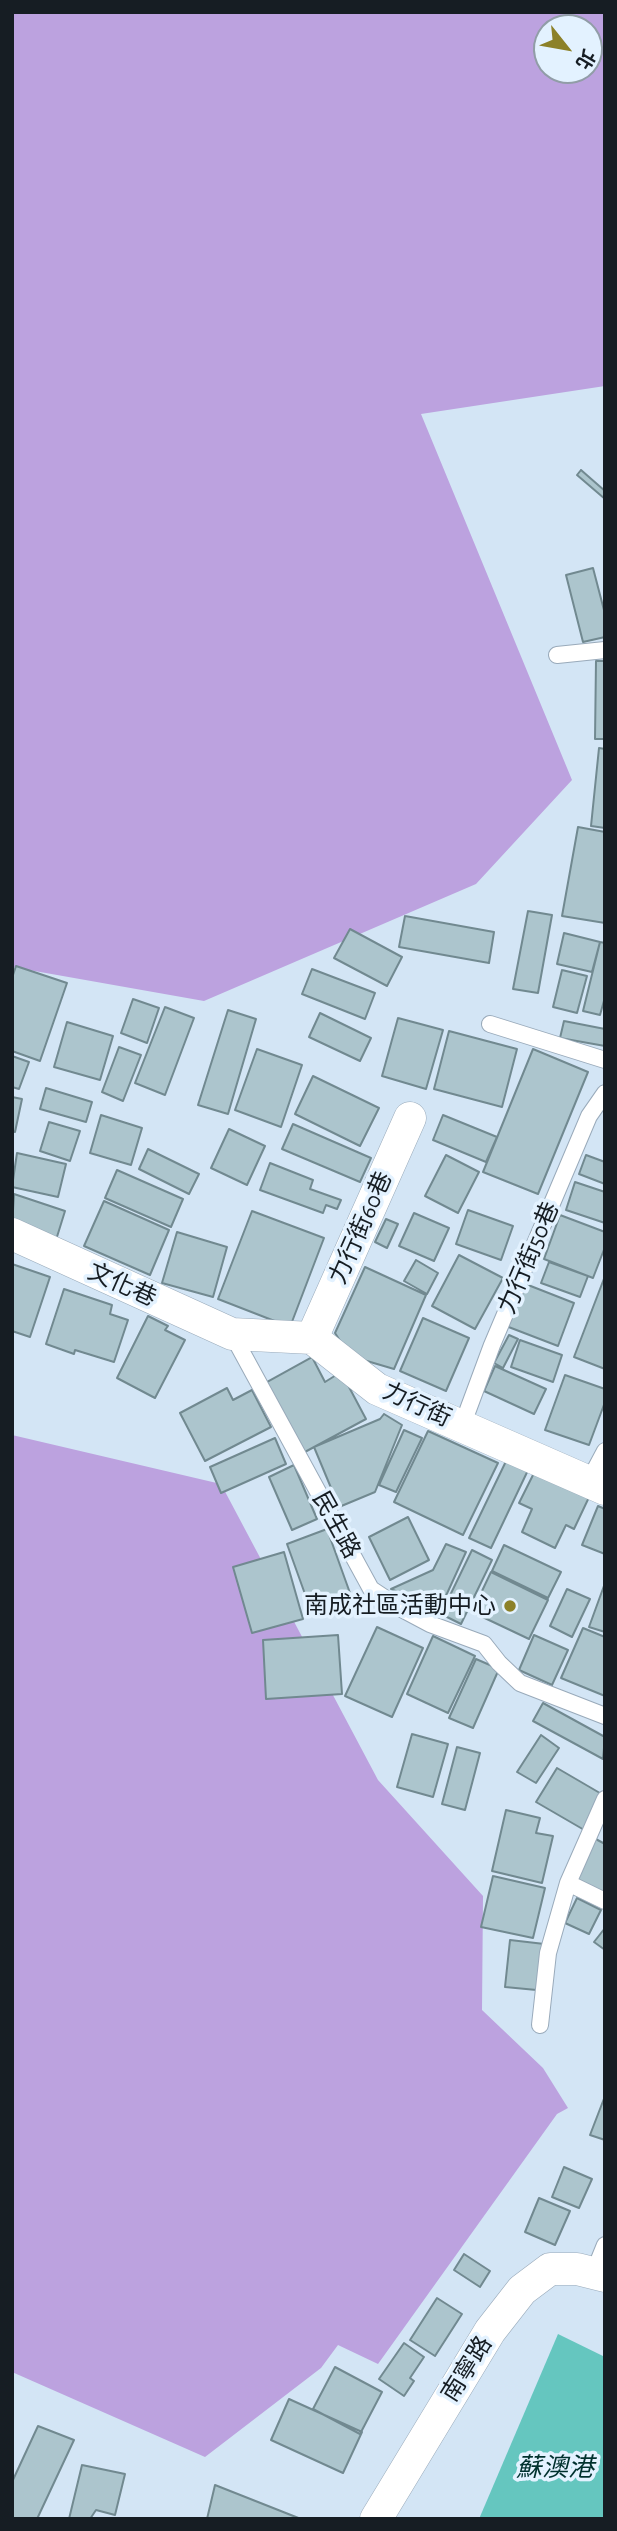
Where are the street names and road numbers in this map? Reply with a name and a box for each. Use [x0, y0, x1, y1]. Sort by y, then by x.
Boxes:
street label: 力行街60巷 [323, 1167, 399, 1289]
street label: 力行街50巷 [493, 1198, 565, 1318]
street label: 文化巷 [83, 1257, 161, 1313]
street label: 力行街 [378, 1377, 456, 1433]
street label: 民生路 [306, 1487, 366, 1563]
street label: 南寧路 [436, 2331, 498, 2407]

